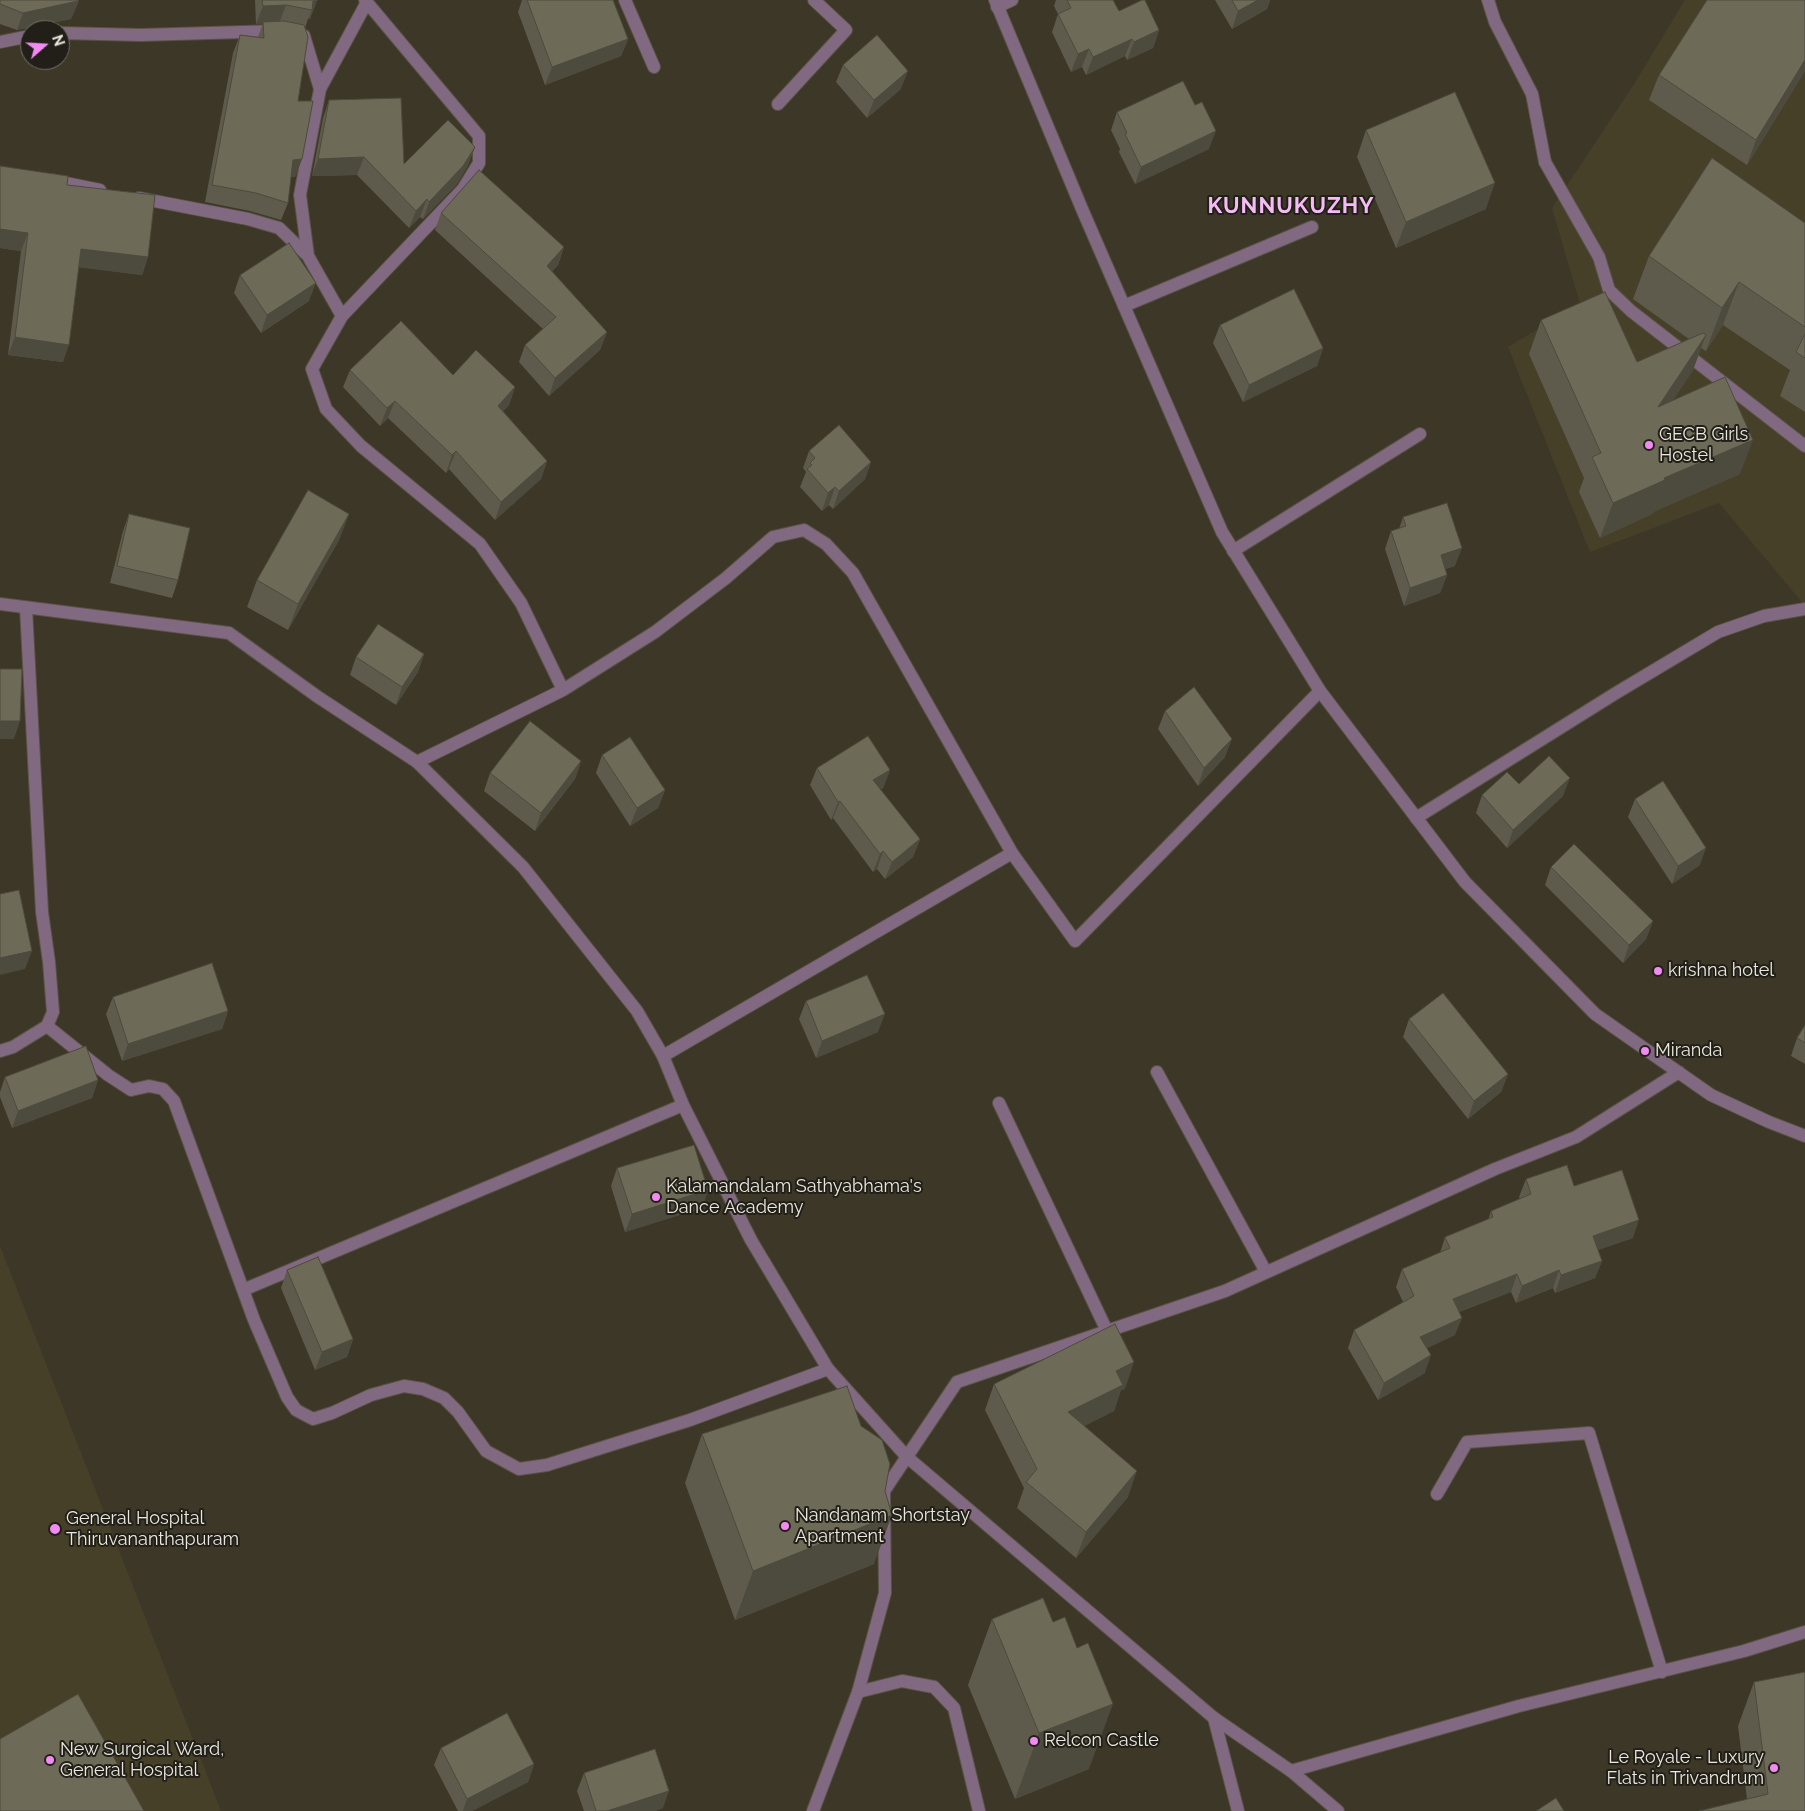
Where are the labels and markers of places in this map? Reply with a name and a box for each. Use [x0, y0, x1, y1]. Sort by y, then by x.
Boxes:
place label: GECB Girls Hostel [1659, 424, 1748, 466]
marker: GECB Girls Hostel [1643, 439, 1655, 451]
place label: krishna hotel [1668, 960, 1774, 982]
marker: krishna hotel [1652, 965, 1664, 977]
place label: Miranda [1655, 1040, 1722, 1062]
marker: Miranda [1639, 1045, 1651, 1057]
place label: Kalamandalam Sathyabhama's Dance Academy [666, 1176, 922, 1218]
marker: Kalamandalam Sathyabhama's Dance Academy [650, 1191, 662, 1203]
place label: Nandanam Shortstay Apartment [795, 1505, 970, 1548]
place label: General Hospital Thiruvananthapuram [66, 1508, 239, 1550]
marker: Nandanam Shortstay Apartment [779, 1520, 791, 1532]
marker: General Hospital Thiruvananthapuram [48, 1522, 62, 1536]
place label: Relcon Castle [1044, 1730, 1159, 1752]
marker: Relcon Castle [1028, 1735, 1040, 1747]
place label: New Surgical Ward, General Hospital [60, 1739, 224, 1782]
place label: Le Royale - Luxury Flats in Trivandrum [1606, 1747, 1764, 1790]
marker: New Surgical Ward, General Hospital [44, 1754, 56, 1766]
marker: Le Royale - Luxury Flats in Trivandrum [1768, 1762, 1780, 1774]

